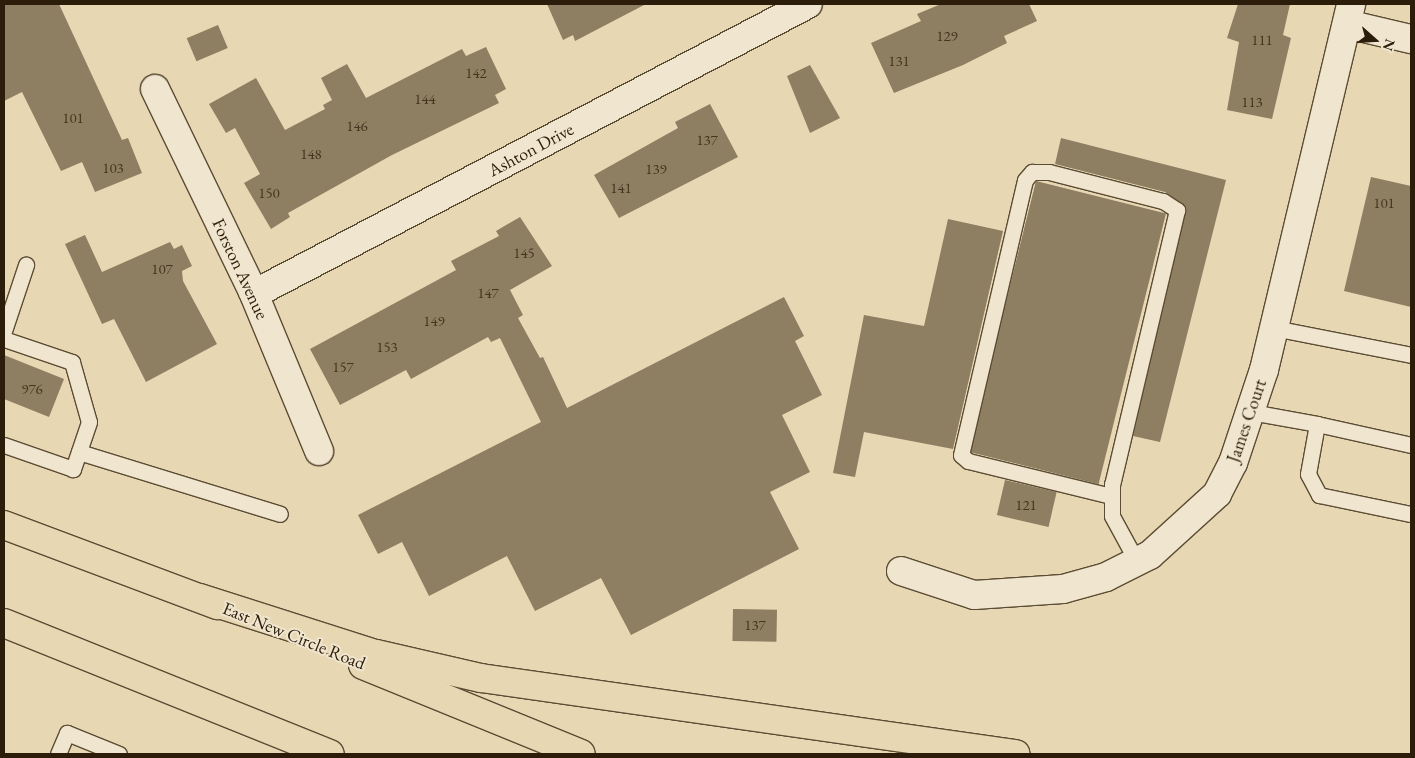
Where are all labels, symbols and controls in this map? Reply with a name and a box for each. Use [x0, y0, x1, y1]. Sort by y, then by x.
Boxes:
north arrow [1350, 15, 1400, 65]
house number: 129 [936, 27, 958, 45]
house number: 111 [1251, 31, 1273, 49]
text: N [1379, 37, 1400, 53]
house number: 131 [888, 52, 910, 70]
house number: 142 [465, 64, 487, 82]
house number: 144 [414, 90, 436, 108]
house number: 113 [1241, 93, 1263, 111]
house number: 101 [62, 109, 84, 127]
house number: 146 [346, 117, 368, 135]
street label: Ashton Drive [485, 118, 577, 182]
house number: 137 [696, 131, 718, 149]
house number: 148 [300, 145, 322, 163]
house number: 103 [102, 159, 124, 177]
house number: 139 [645, 160, 667, 178]
house number: 141 [610, 179, 632, 197]
house number: 150 [258, 184, 280, 202]
house number: 101 [1373, 194, 1395, 212]
street label: Forston Avenue [207, 215, 273, 323]
house number: 145 [513, 244, 535, 262]
house number: 107 [151, 260, 173, 278]
house number: 147 [477, 284, 499, 302]
house number: 149 [423, 312, 445, 330]
house number: 153 [376, 338, 398, 356]
house number: 157 [332, 358, 354, 376]
street label: James Court [1223, 377, 1271, 465]
house number: 976 [21, 380, 43, 398]
house number: 121 [1015, 496, 1037, 514]
street label: East New Circle Road [219, 597, 369, 675]
house number: 137 [744, 616, 766, 634]

